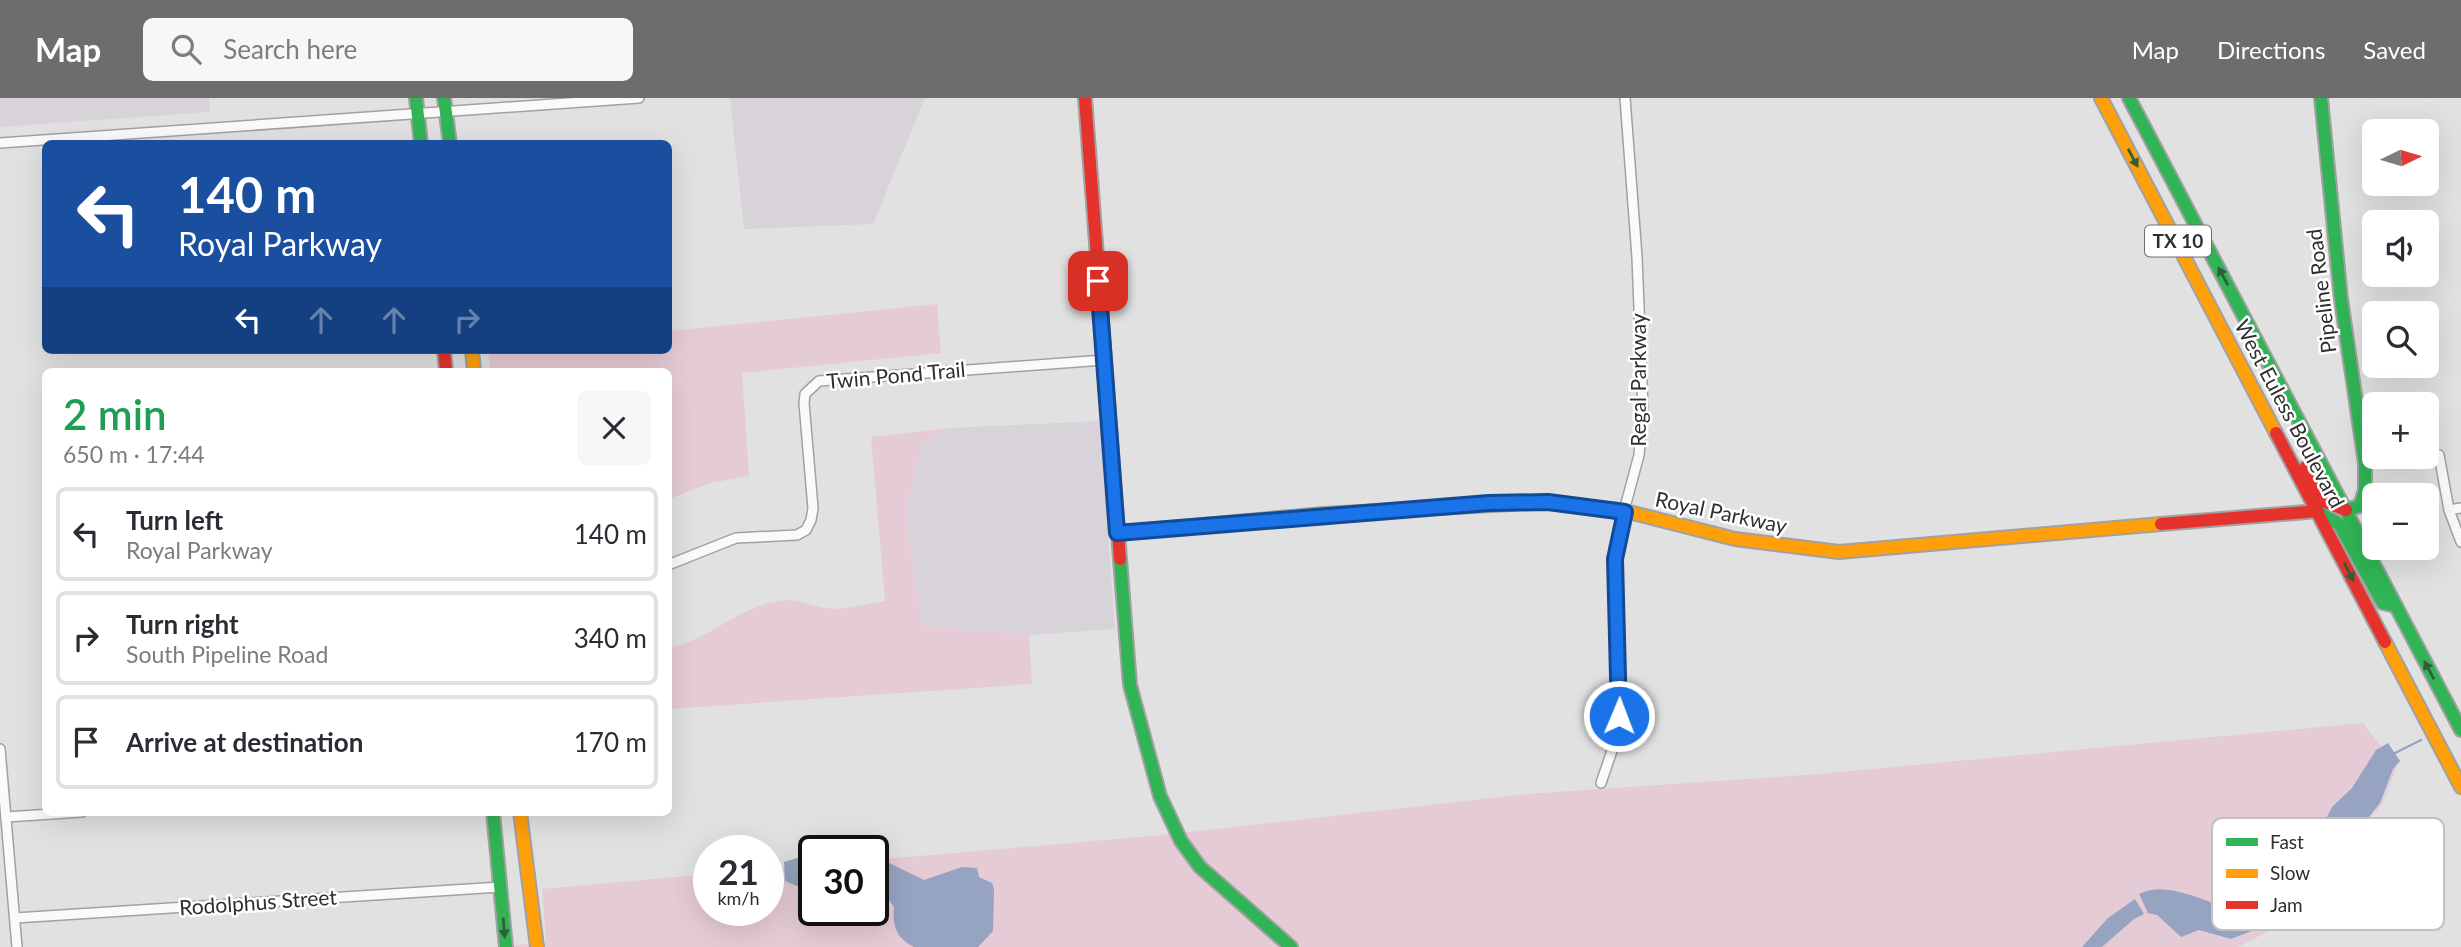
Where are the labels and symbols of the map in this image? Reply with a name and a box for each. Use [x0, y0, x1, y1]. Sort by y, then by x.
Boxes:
north arrow [2362, 119, 2440, 196]
one-way arrow [2127, 148, 2139, 168]
road number: TX 10 [2145, 225, 2211, 256]
street label: Pipeline Road [2300, 228, 2341, 355]
pin [1068, 251, 1128, 311]
one-way arrow [2217, 266, 2229, 286]
street label: Regal Parkway [1625, 313, 1650, 447]
street label: West Euless Boulevard [2230, 315, 2351, 512]
street label: Twin Pond Trail [825, 356, 966, 393]
street label: Royal Parkway [1653, 485, 1790, 538]
one-way arrow [2344, 562, 2355, 582]
one-way arrow [2424, 659, 2436, 679]
position arrow [1582, 679, 1656, 753]
legend [2212, 818, 2444, 930]
text: Fast [2270, 830, 2304, 853]
speed limit sign: 30 [798, 835, 889, 926]
text: Slow [2270, 861, 2310, 884]
street label: Rodolphus Street [178, 883, 338, 919]
text: Jam [2270, 893, 2303, 916]
one-way arrow [499, 917, 510, 939]

